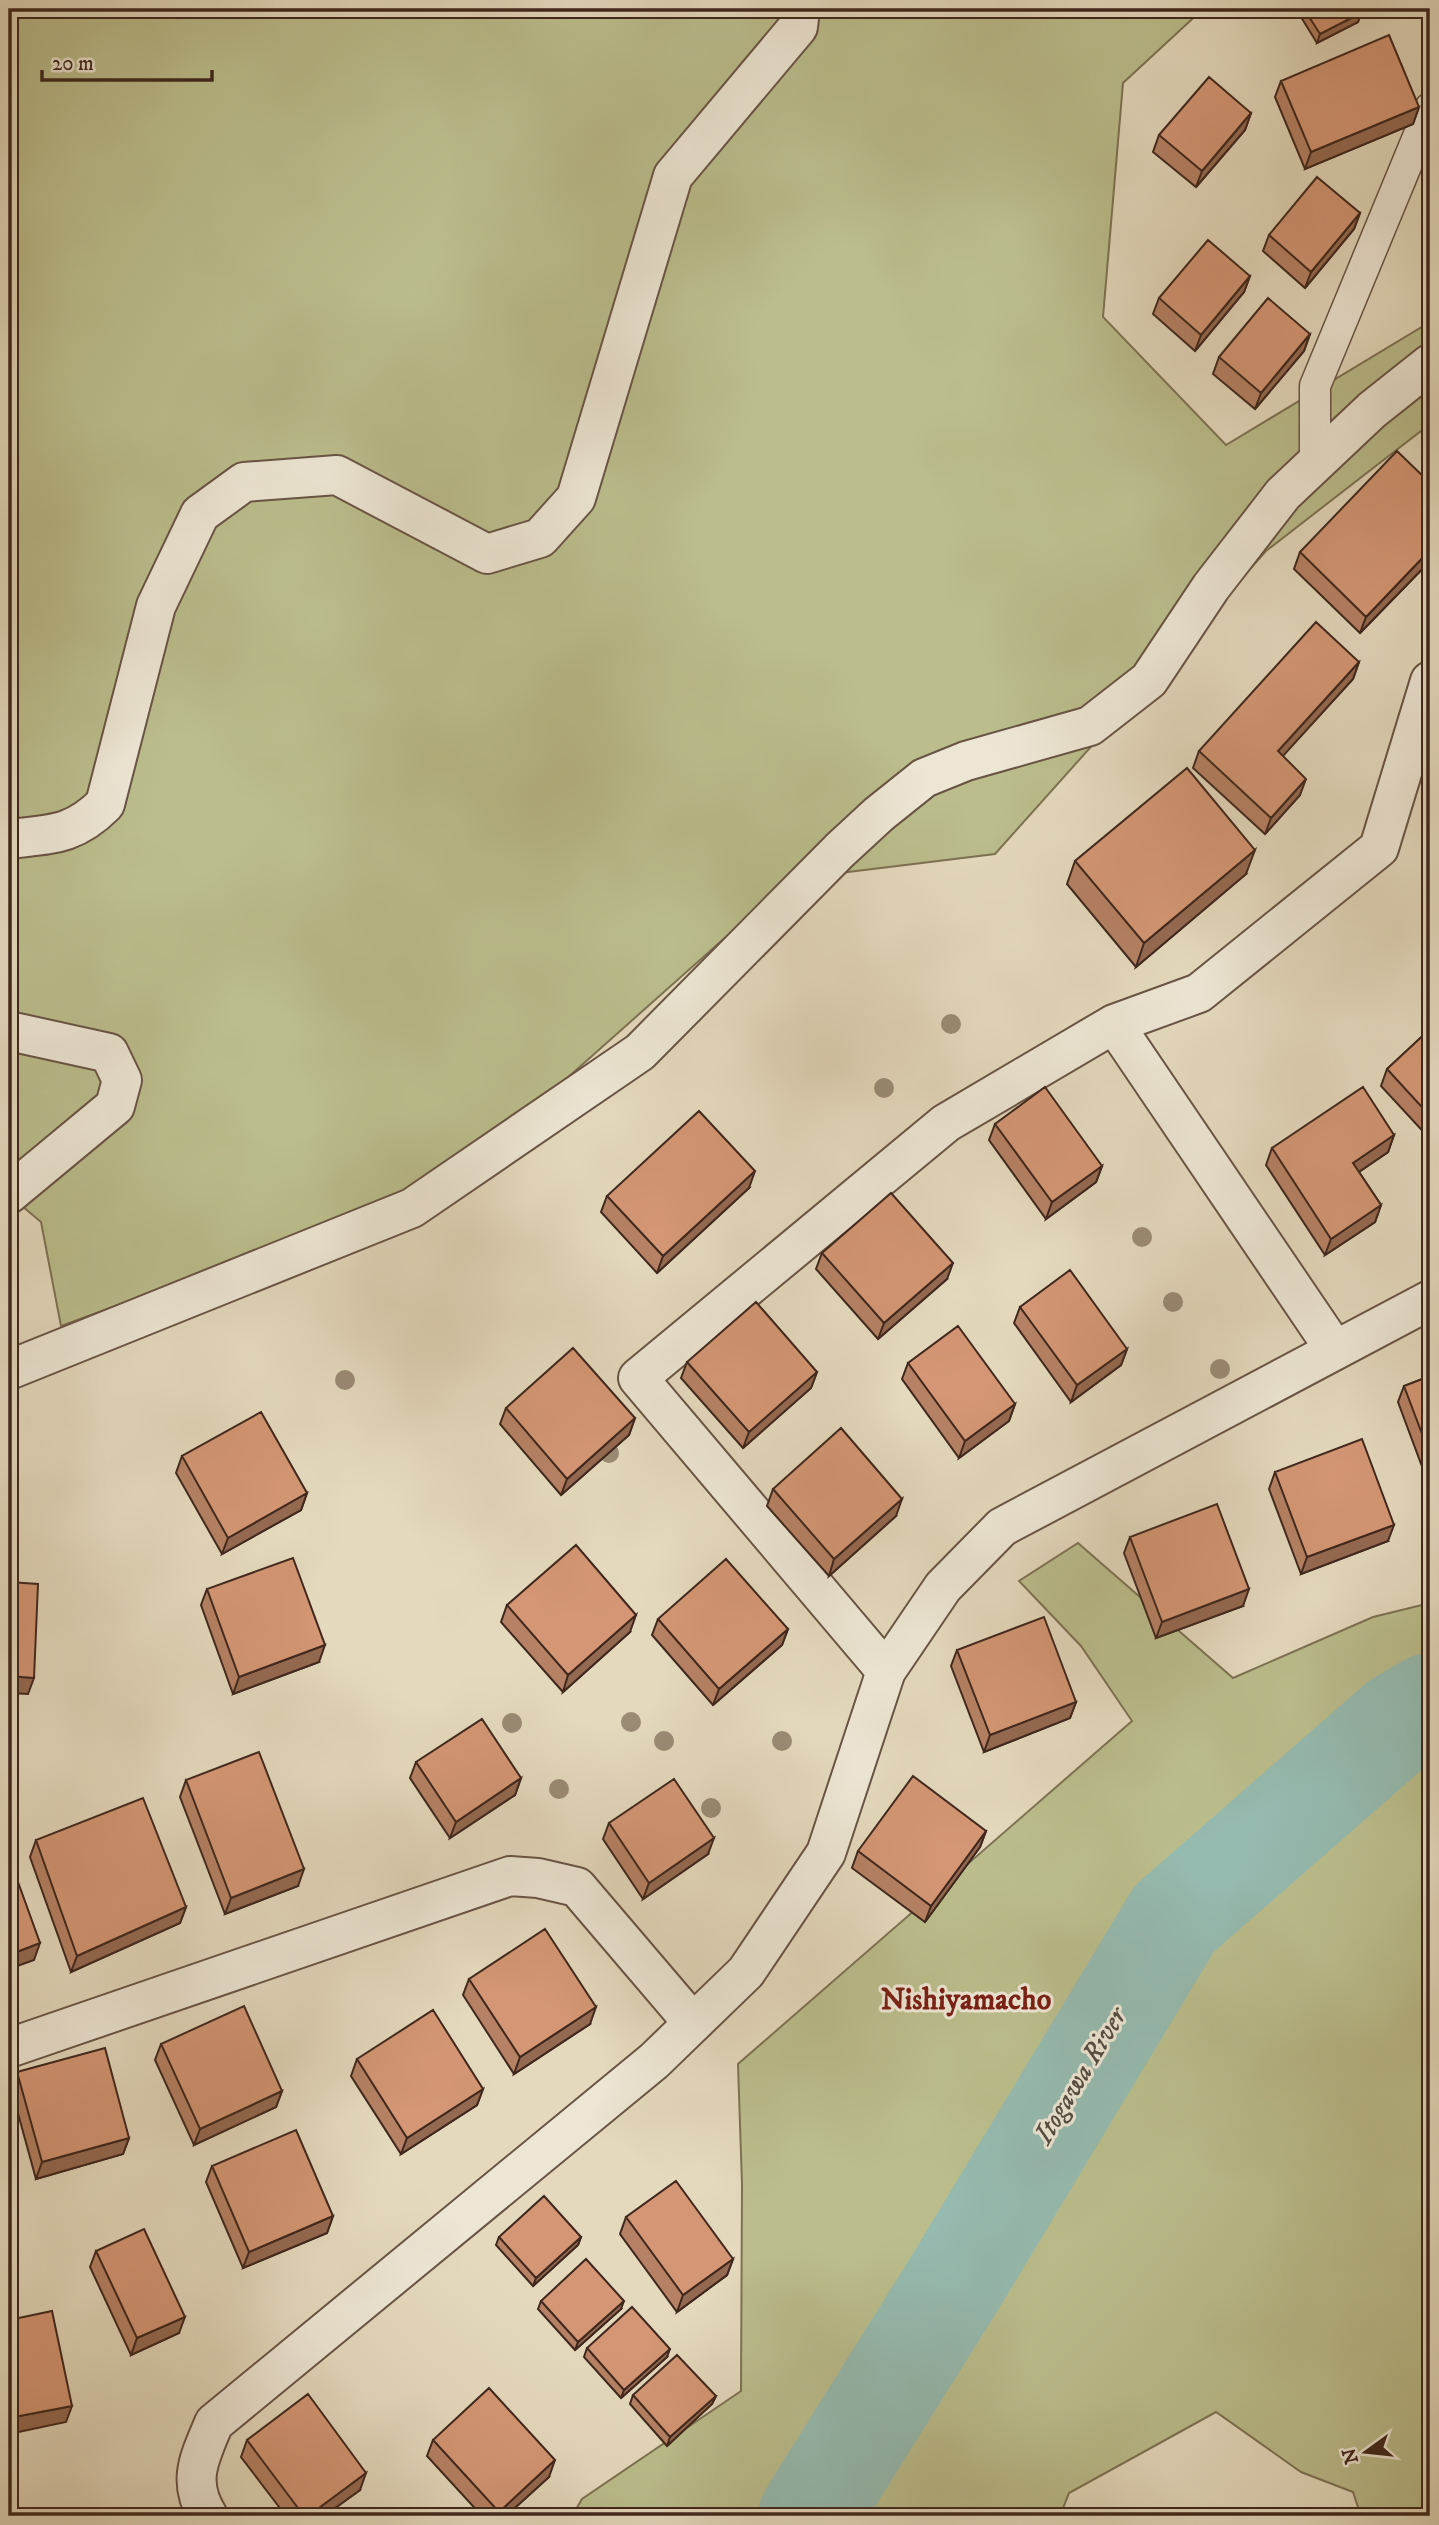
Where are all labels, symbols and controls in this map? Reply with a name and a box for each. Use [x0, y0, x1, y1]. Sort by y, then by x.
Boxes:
scale bar [42, 38, 212, 82]
text: 20 m [52, 51, 94, 77]
district label: Nishiyamacho [881, 1982, 1051, 2019]
water label: Itogawa River [1025, 2000, 1136, 2152]
north arrow [1330, 2416, 1400, 2486]
text: N [1338, 2445, 1364, 2467]

